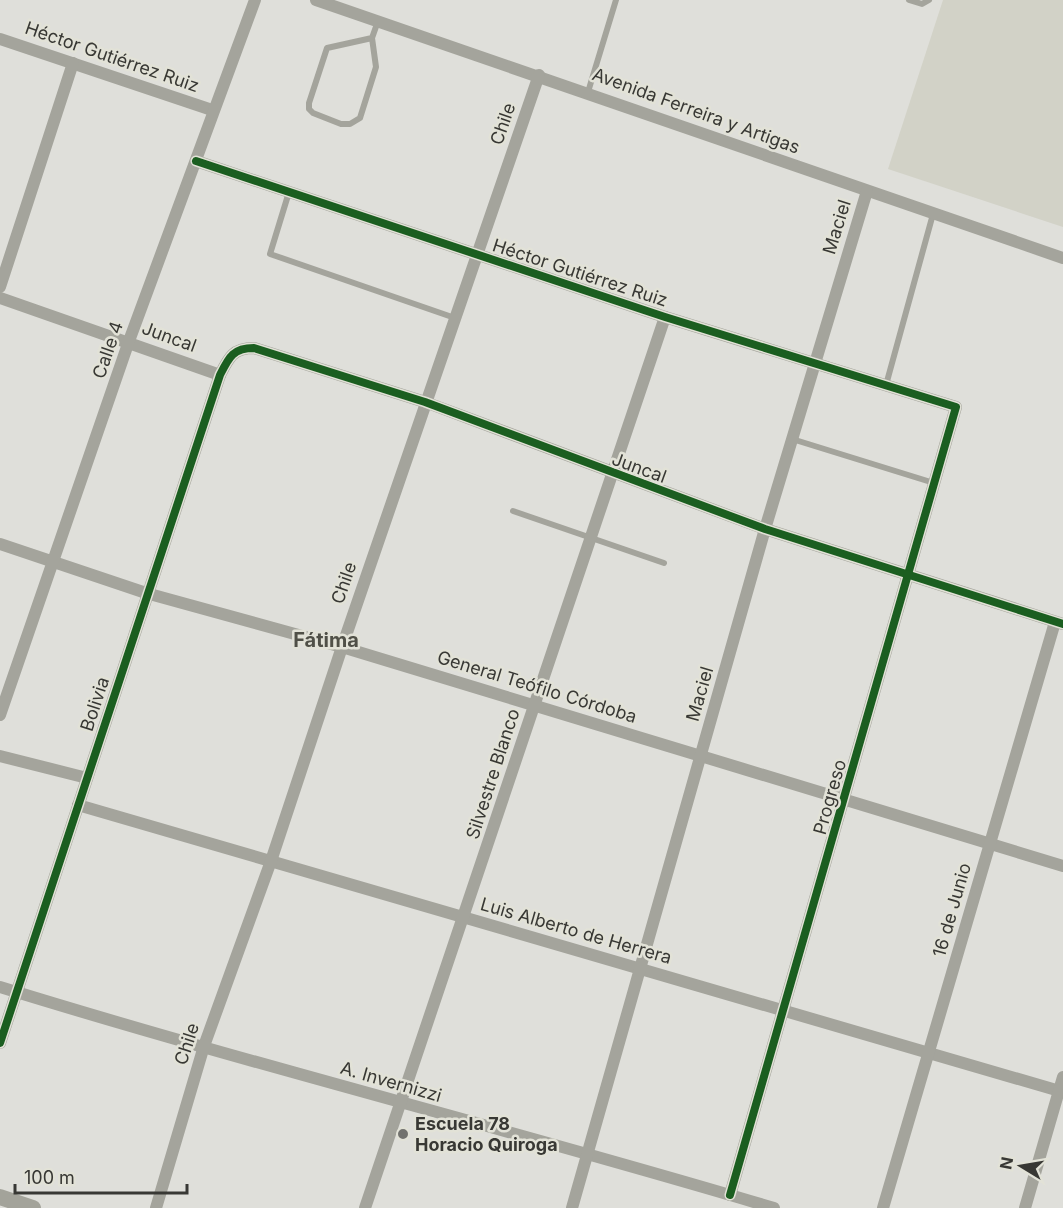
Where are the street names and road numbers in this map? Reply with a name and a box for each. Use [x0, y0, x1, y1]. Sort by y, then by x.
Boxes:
street label: Héctor Gutiérrez Ruiz [22, 17, 202, 96]
street label: Avenida Ferreira y Artigas [590, 63, 803, 158]
street label: Chile [486, 100, 519, 148]
street label: Maciel [818, 197, 855, 257]
street label: Héctor Gutiérrez Ruiz [490, 234, 670, 311]
street label: Juncal [139, 317, 199, 356]
street label: Calle 4 [88, 318, 127, 381]
street label: Juncal [609, 448, 669, 487]
street label: Chile [327, 559, 360, 607]
street label: General Teófilo Córdoba [435, 646, 639, 727]
street label: Maciel [682, 664, 717, 724]
street label: Bolivia [76, 674, 113, 734]
street label: Silvestre Blanco [462, 706, 524, 842]
street label: Progreso [809, 757, 850, 837]
street label: 16 de Junio [928, 860, 975, 959]
street label: Luis Alberto de Herrera [478, 893, 674, 968]
street label: Chile [170, 1020, 203, 1068]
street label: A. Invernizzi [338, 1057, 444, 1106]

